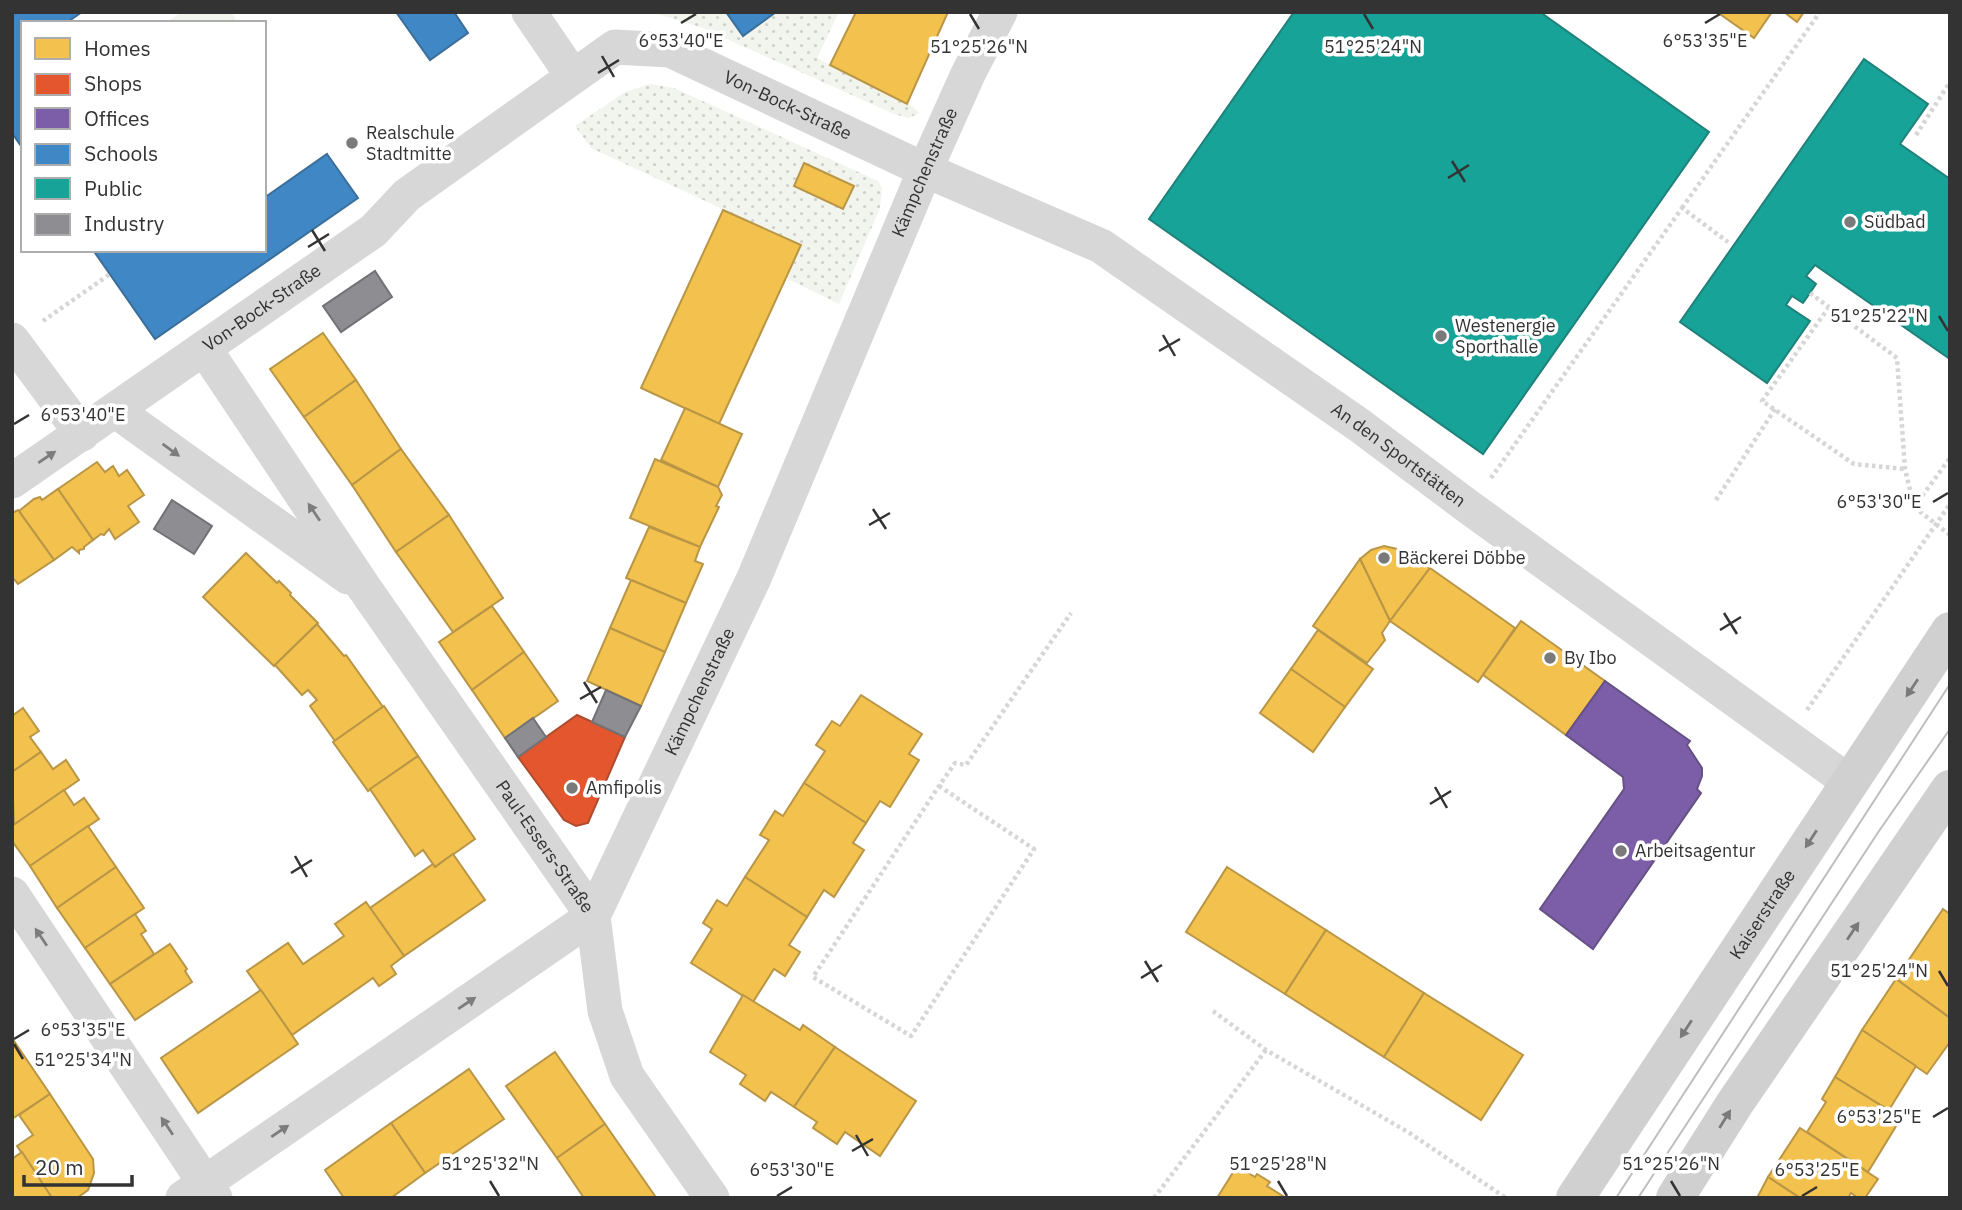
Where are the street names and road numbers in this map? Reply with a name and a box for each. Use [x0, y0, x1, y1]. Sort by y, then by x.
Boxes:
street label: Von-Bock-Straße [720, 65, 856, 145]
street label: Kämpchenstraße [886, 104, 963, 241]
street label: Von-Bock-Straße [198, 258, 325, 356]
street label: An den Sportstätten [1327, 397, 1471, 512]
street label: Kämpchenstraße [659, 624, 740, 759]
street label: Paul-Essers-Straße [491, 776, 599, 917]
street label: Kaiserstraße [1724, 865, 1800, 963]

